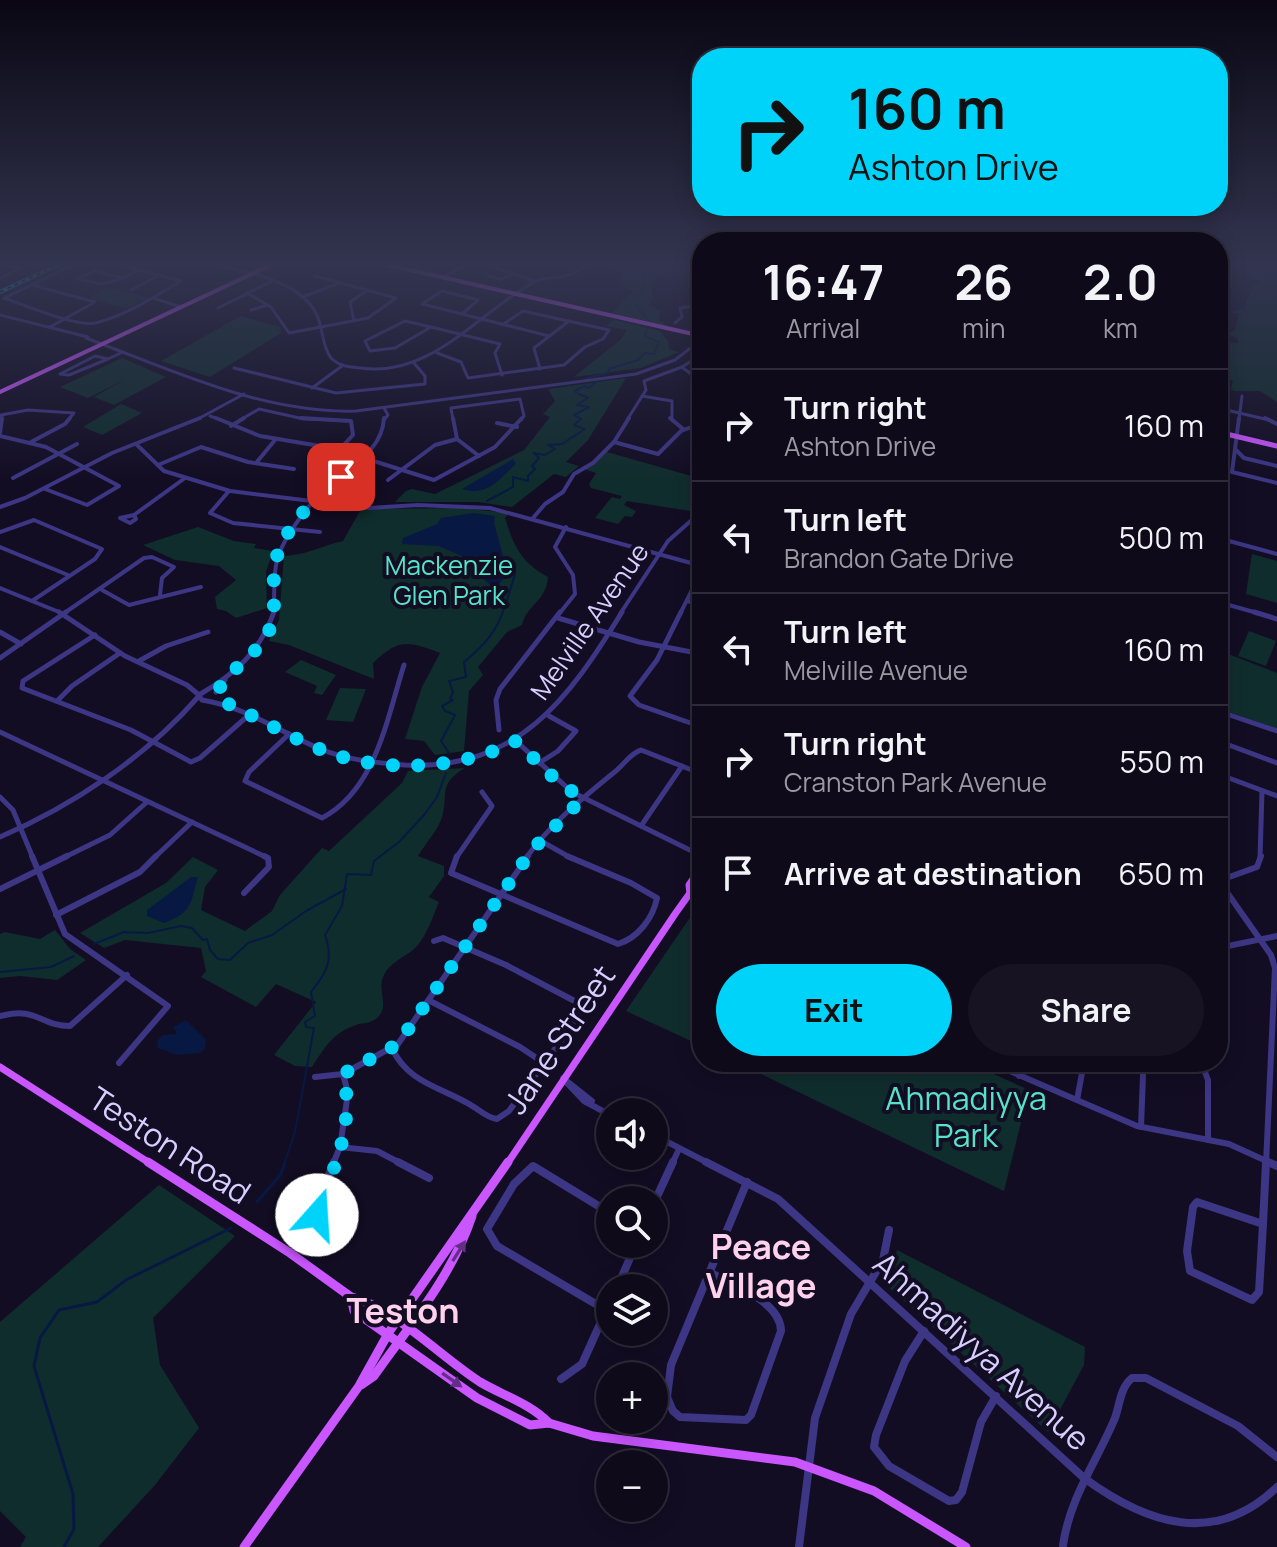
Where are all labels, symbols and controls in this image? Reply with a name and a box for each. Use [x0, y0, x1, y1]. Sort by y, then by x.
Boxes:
text: 160 m [848, 69, 1006, 146]
icon: right [716, 80, 820, 184]
text: Ashton Drive [848, 142, 1059, 191]
text: 16:47 [762, 249, 884, 314]
text: 26 [954, 249, 1013, 314]
text: 2.0 [1083, 249, 1158, 314]
text: Arrival [786, 310, 860, 346]
text: min [962, 310, 1005, 346]
text: km [1103, 310, 1138, 346]
text: Turn right [784, 387, 927, 428]
icon: right [716, 403, 760, 447]
text: 160 m [1124, 405, 1204, 446]
text: Ashton Drive [784, 428, 936, 464]
pin [307, 443, 375, 511]
icon: arrive [319, 455, 363, 499]
text: Turn left [784, 499, 907, 540]
icon: left [716, 515, 760, 559]
text: 500 m [1119, 517, 1204, 558]
street label: Melville Avenue [521, 535, 657, 707]
text: Brandon Gate Drive [784, 540, 1014, 576]
park label: Mackenzie Glen Park [385, 547, 513, 613]
text: Turn left [784, 611, 907, 652]
icon: left [716, 627, 760, 671]
text: 160 m [1124, 629, 1204, 670]
text: Melville Avenue [784, 652, 968, 688]
text: Turn right [784, 723, 927, 764]
icon: right [716, 739, 760, 783]
text: 550 m [1120, 741, 1204, 782]
text: Cranston Park Avenue [784, 764, 1047, 800]
icon: arrive [716, 851, 760, 895]
text: Arrive at destination [784, 853, 1082, 894]
text: 650 m [1118, 853, 1204, 894]
street label: Jane Street [493, 956, 625, 1122]
button: Exit [716, 964, 952, 1056]
button: Share [968, 964, 1204, 1056]
street label: Teston Road [81, 1076, 259, 1214]
park label: Ahmadiyya Park [885, 1076, 1047, 1157]
map controls [596, 1098, 668, 1522]
button: sound [596, 1098, 668, 1170]
position arrow [275, 1173, 359, 1257]
button: search [596, 1186, 668, 1258]
district label: Peace Village [706, 1223, 816, 1308]
one-way arrow [451, 1240, 465, 1262]
street label: Ahmadiyya Avenue [864, 1242, 1100, 1460]
button: layers [596, 1274, 668, 1346]
district label: Teston [347, 1287, 459, 1333]
button: + [596, 1362, 668, 1434]
one-way arrow [441, 1372, 462, 1387]
button: − [596, 1450, 668, 1522]

